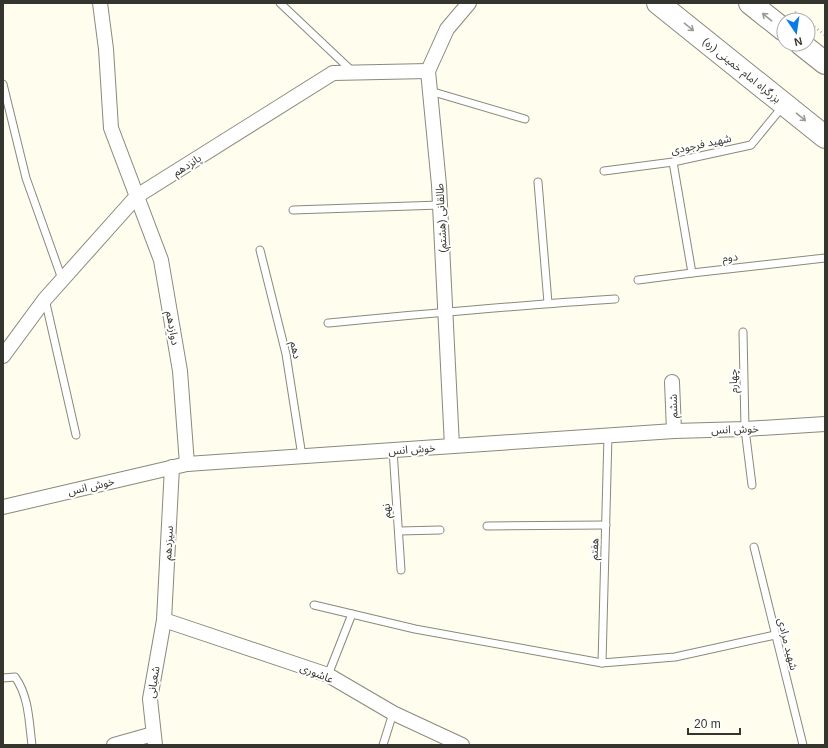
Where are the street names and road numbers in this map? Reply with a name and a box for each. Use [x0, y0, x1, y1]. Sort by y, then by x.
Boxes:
street label: بزرگراه امام خمینی (ره) [699, 35, 783, 107]
street label: شهید فرجودی [670, 132, 733, 157]
street label: پانزدهم [171, 152, 205, 181]
street label: طالقانی (هشتم) [433, 183, 452, 253]
street label: دوم [722, 250, 739, 266]
street label: دوازدهم [161, 310, 182, 346]
street label: دهم [285, 340, 304, 361]
street label: چهارم [727, 368, 741, 393]
street label: ششم [667, 393, 682, 418]
street label: خوش انس [711, 422, 760, 437]
street label: خوش انس [388, 441, 437, 458]
street label: خوش انس [66, 475, 116, 498]
street label: نهم [379, 503, 395, 519]
street label: سیزدهم [161, 525, 178, 561]
street label: هفتم [588, 538, 603, 560]
street label: شهید مرادی [775, 617, 800, 672]
street label: عاشوری [298, 661, 336, 686]
street label: شعبانی [145, 665, 163, 699]

